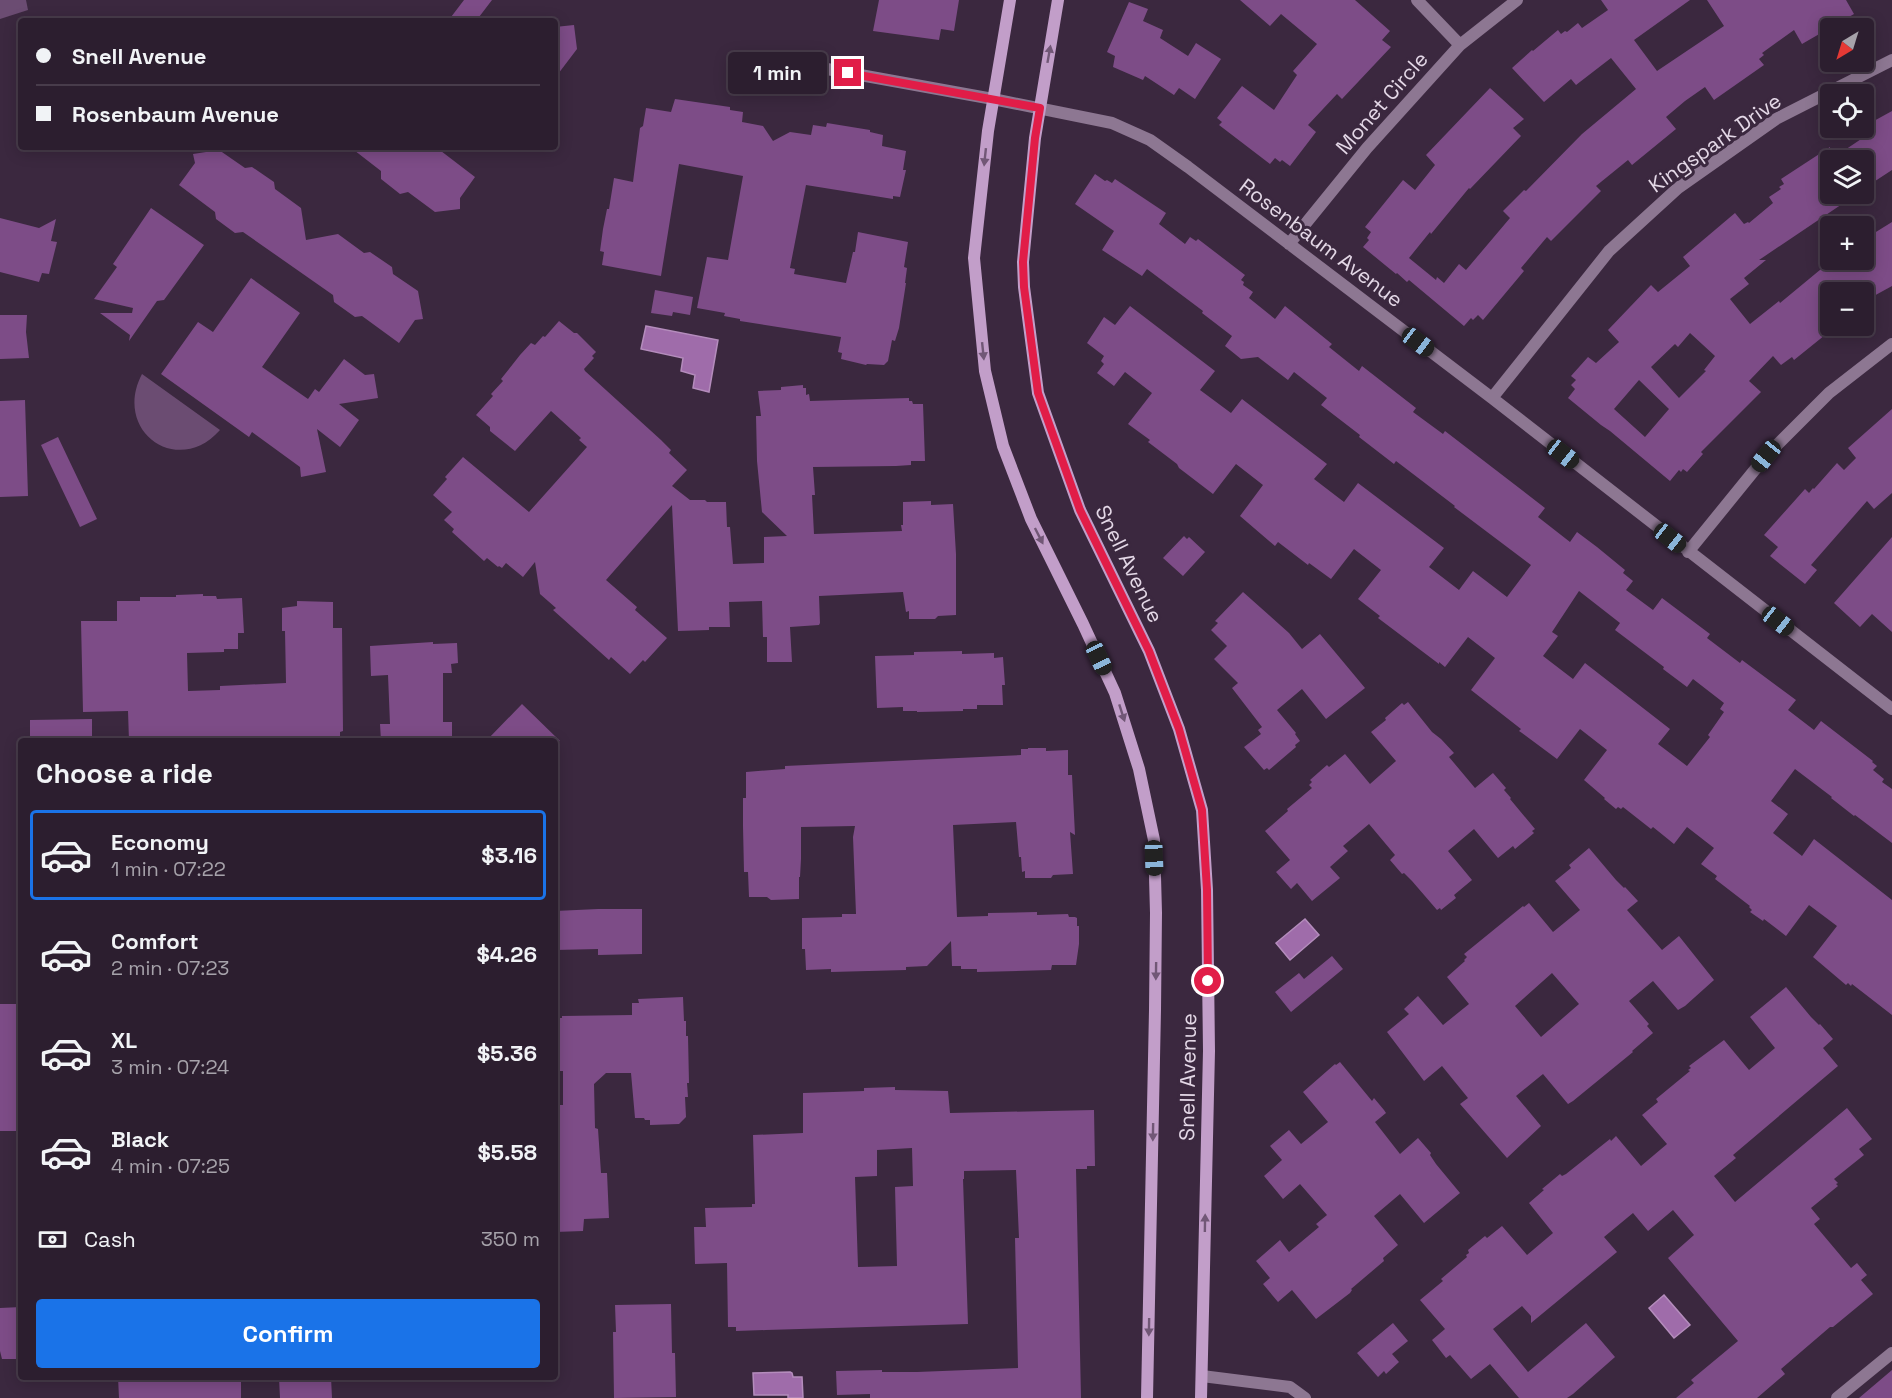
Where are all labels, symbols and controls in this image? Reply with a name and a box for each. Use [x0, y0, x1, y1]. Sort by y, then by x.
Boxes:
north arrow [1820, 18, 1874, 72]
map controls [1820, 18, 1874, 336]
text: Snell Avenue [72, 42, 206, 70]
one-way arrow [1045, 44, 1054, 63]
street label: Monet Circle [1330, 46, 1434, 160]
callout: 1 min [728, 52, 827, 94]
route end [834, 59, 861, 86]
text: 1 min [753, 60, 802, 86]
button: locate [1820, 84, 1874, 138]
street label: Kingspark Drive [1643, 87, 1786, 198]
text: Rosenbaum Avenue [72, 100, 279, 128]
one-way arrow [980, 147, 990, 166]
button: layers [1820, 150, 1874, 204]
street label: Rosenbaum Avenue [1234, 172, 1409, 313]
button: + [1820, 216, 1874, 270]
button: − [1820, 282, 1874, 336]
car [1398, 324, 1438, 360]
one-way arrow [978, 341, 988, 360]
car [1543, 436, 1583, 472]
car [1748, 436, 1784, 476]
street label: Snell Avenue [1089, 500, 1170, 627]
car [1650, 520, 1690, 556]
one-way arrow [1035, 528, 1044, 545]
car [1758, 603, 1798, 639]
car [1083, 638, 1115, 678]
one-way arrow [1117, 704, 1127, 722]
text: Choose a ride [36, 756, 213, 791]
icon: car [39, 828, 93, 882]
text: Economy [111, 828, 209, 856]
car [1144, 840, 1164, 876]
text: $3.16 [481, 841, 537, 869]
text: 1 min · 07:22 [111, 856, 226, 882]
icon: car [39, 927, 93, 981]
text: Comfort [111, 927, 199, 955]
text: $4.26 [476, 940, 537, 968]
text: 2 min · 07:23 [111, 955, 229, 981]
one-way arrow [1151, 962, 1161, 981]
route start [1194, 967, 1221, 994]
street label: Snell Avenue [1173, 1013, 1202, 1141]
icon: car [39, 1026, 93, 1080]
text: XL [111, 1026, 137, 1054]
text: $5.36 [477, 1039, 537, 1067]
text: 3 min · 07:24 [111, 1054, 229, 1080]
one-way arrow [1148, 1122, 1158, 1141]
icon: car [39, 1125, 93, 1179]
text: Black [111, 1125, 169, 1153]
text: $5.58 [478, 1138, 537, 1166]
text: 4 min · 07:25 [111, 1153, 230, 1179]
one-way arrow [1201, 1213, 1210, 1232]
icon: cash [36, 1223, 69, 1256]
text: Cash [84, 1225, 136, 1253]
text: 350 m [481, 1226, 540, 1252]
button: Confirm [36, 1299, 540, 1368]
one-way arrow [1144, 1317, 1153, 1336]

